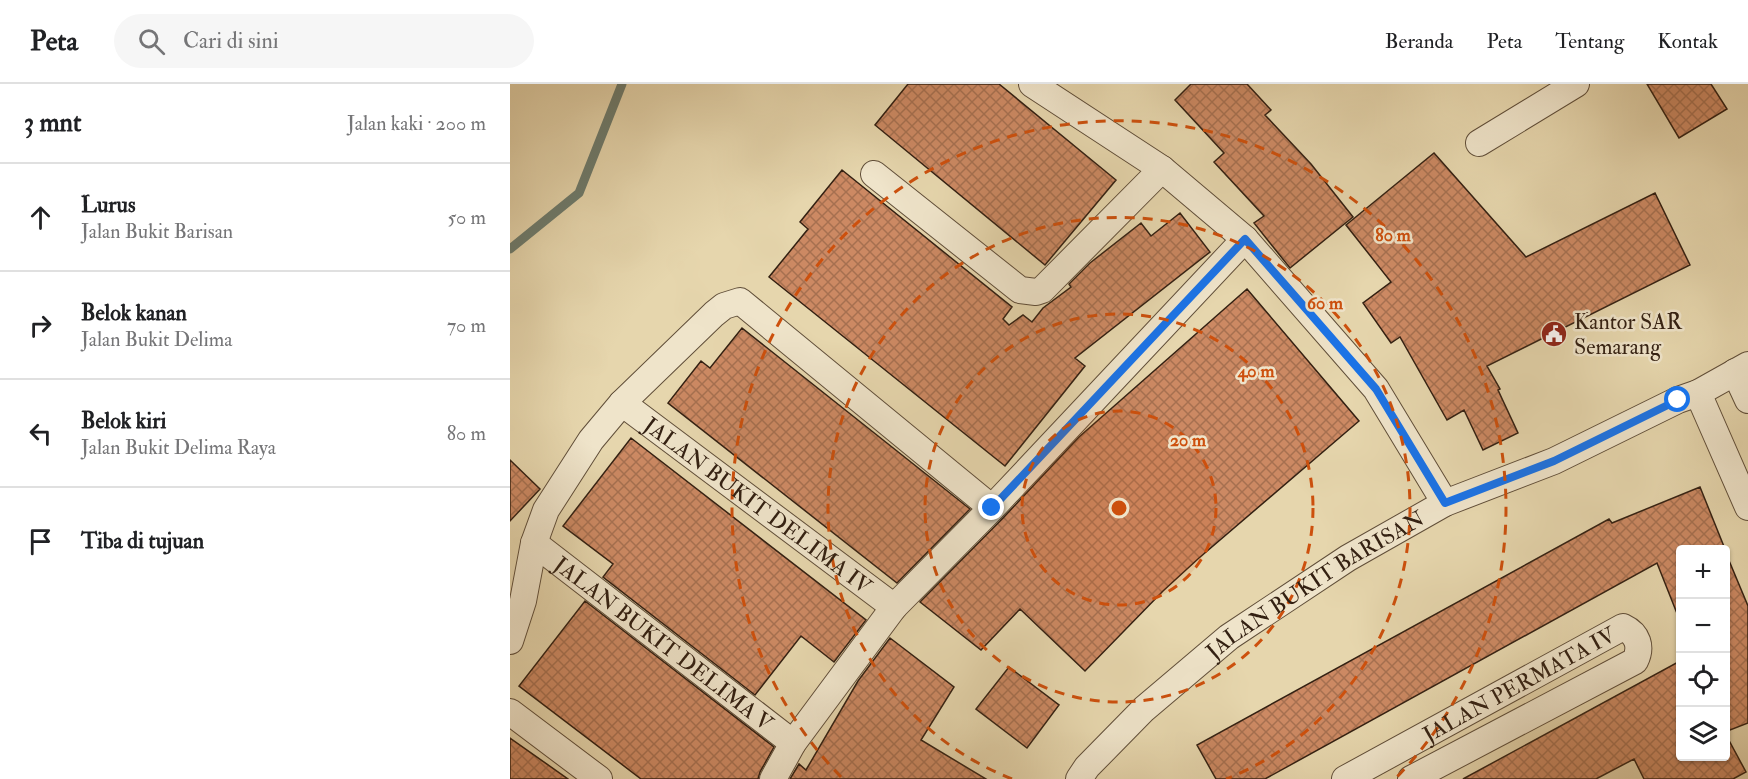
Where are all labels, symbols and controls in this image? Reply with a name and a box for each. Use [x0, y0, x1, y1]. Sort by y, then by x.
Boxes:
search box [114, 14, 534, 68]
text: Peta [30, 24, 78, 59]
icon: search [135, 25, 168, 58]
text: Cari di sini [183, 27, 279, 55]
text: Beranda [1385, 28, 1453, 55]
text: Peta [1486, 28, 1522, 55]
text: Tentang [1555, 28, 1624, 55]
text: Kontak [1657, 28, 1718, 55]
text: 3 mnt [24, 107, 81, 139]
text: Jalan kaki · 200 m [347, 111, 486, 136]
text: Lurus [81, 191, 135, 219]
icon: ahead [24, 201, 57, 234]
text: 50 m [447, 205, 486, 230]
text: Jalan Bukit Barisan [81, 219, 233, 244]
text: 80 m [1375, 224, 1412, 247]
text: 60 m [1307, 292, 1344, 315]
text: Belok kanan [81, 299, 187, 327]
place label: Kantor SAR Semarang [1574, 308, 1683, 361]
icon: right [24, 309, 57, 342]
text: 70 m [447, 313, 486, 338]
public building icon: Kantor SAR Semarang [1539, 319, 1569, 349]
text: Jalan Bukit Delima [81, 327, 233, 352]
text: 40 m [1237, 360, 1275, 383]
route start [1664, 386, 1690, 412]
text: Belok kiri [81, 407, 166, 435]
street label: JALAN BUKIT DELIMA IV [637, 411, 878, 601]
icon: left [24, 417, 57, 450]
text: 80 m [447, 421, 486, 446]
text: 20 m [1170, 429, 1207, 452]
text: Jalan Bukit Delima Raya [81, 435, 276, 460]
route end [978, 494, 1004, 520]
centre of rings [1109, 498, 1129, 518]
street label: JALAN BUKIT BARISAN [1200, 504, 1430, 666]
icon: arrive [24, 525, 57, 558]
text: Tiba di tujuan [81, 527, 204, 555]
map controls [1676, 545, 1730, 761]
button: + [1676, 545, 1730, 599]
street label: JALAN BUKIT DELIMA V [547, 550, 780, 738]
button: − [1676, 599, 1730, 653]
street label: JALAN PERMATA IV [1417, 620, 1622, 749]
button: locate [1676, 653, 1730, 707]
button: layers [1676, 707, 1730, 761]

